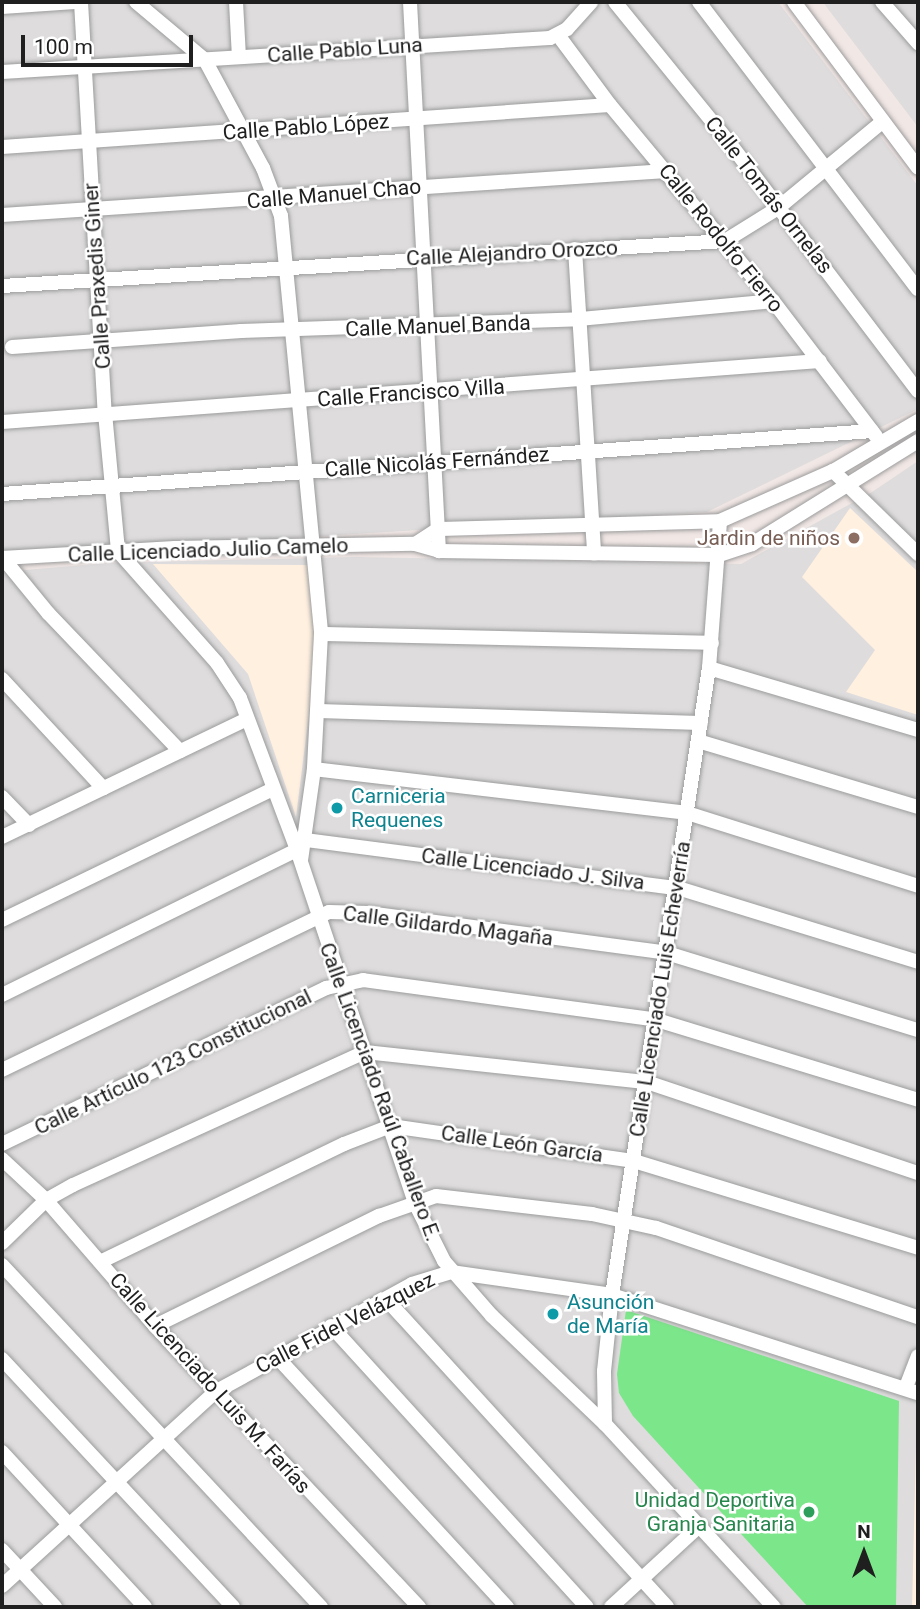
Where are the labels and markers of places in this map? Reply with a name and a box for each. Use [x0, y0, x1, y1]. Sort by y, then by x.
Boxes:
place label: Jardin de niños [697, 525, 840, 551]
marker: Jardin de niños [846, 530, 862, 546]
place label: Carniceria Requenes [351, 783, 446, 833]
marker: Carniceria Requenes [329, 800, 345, 816]
place label: Asunción de María [567, 1289, 654, 1339]
marker: Asunción de María [545, 1306, 561, 1322]
place label: Unidad Deportiva Granja Sanitaria [635, 1487, 795, 1537]
marker: Unidad Deportiva Granja Sanitaria [801, 1504, 817, 1520]

